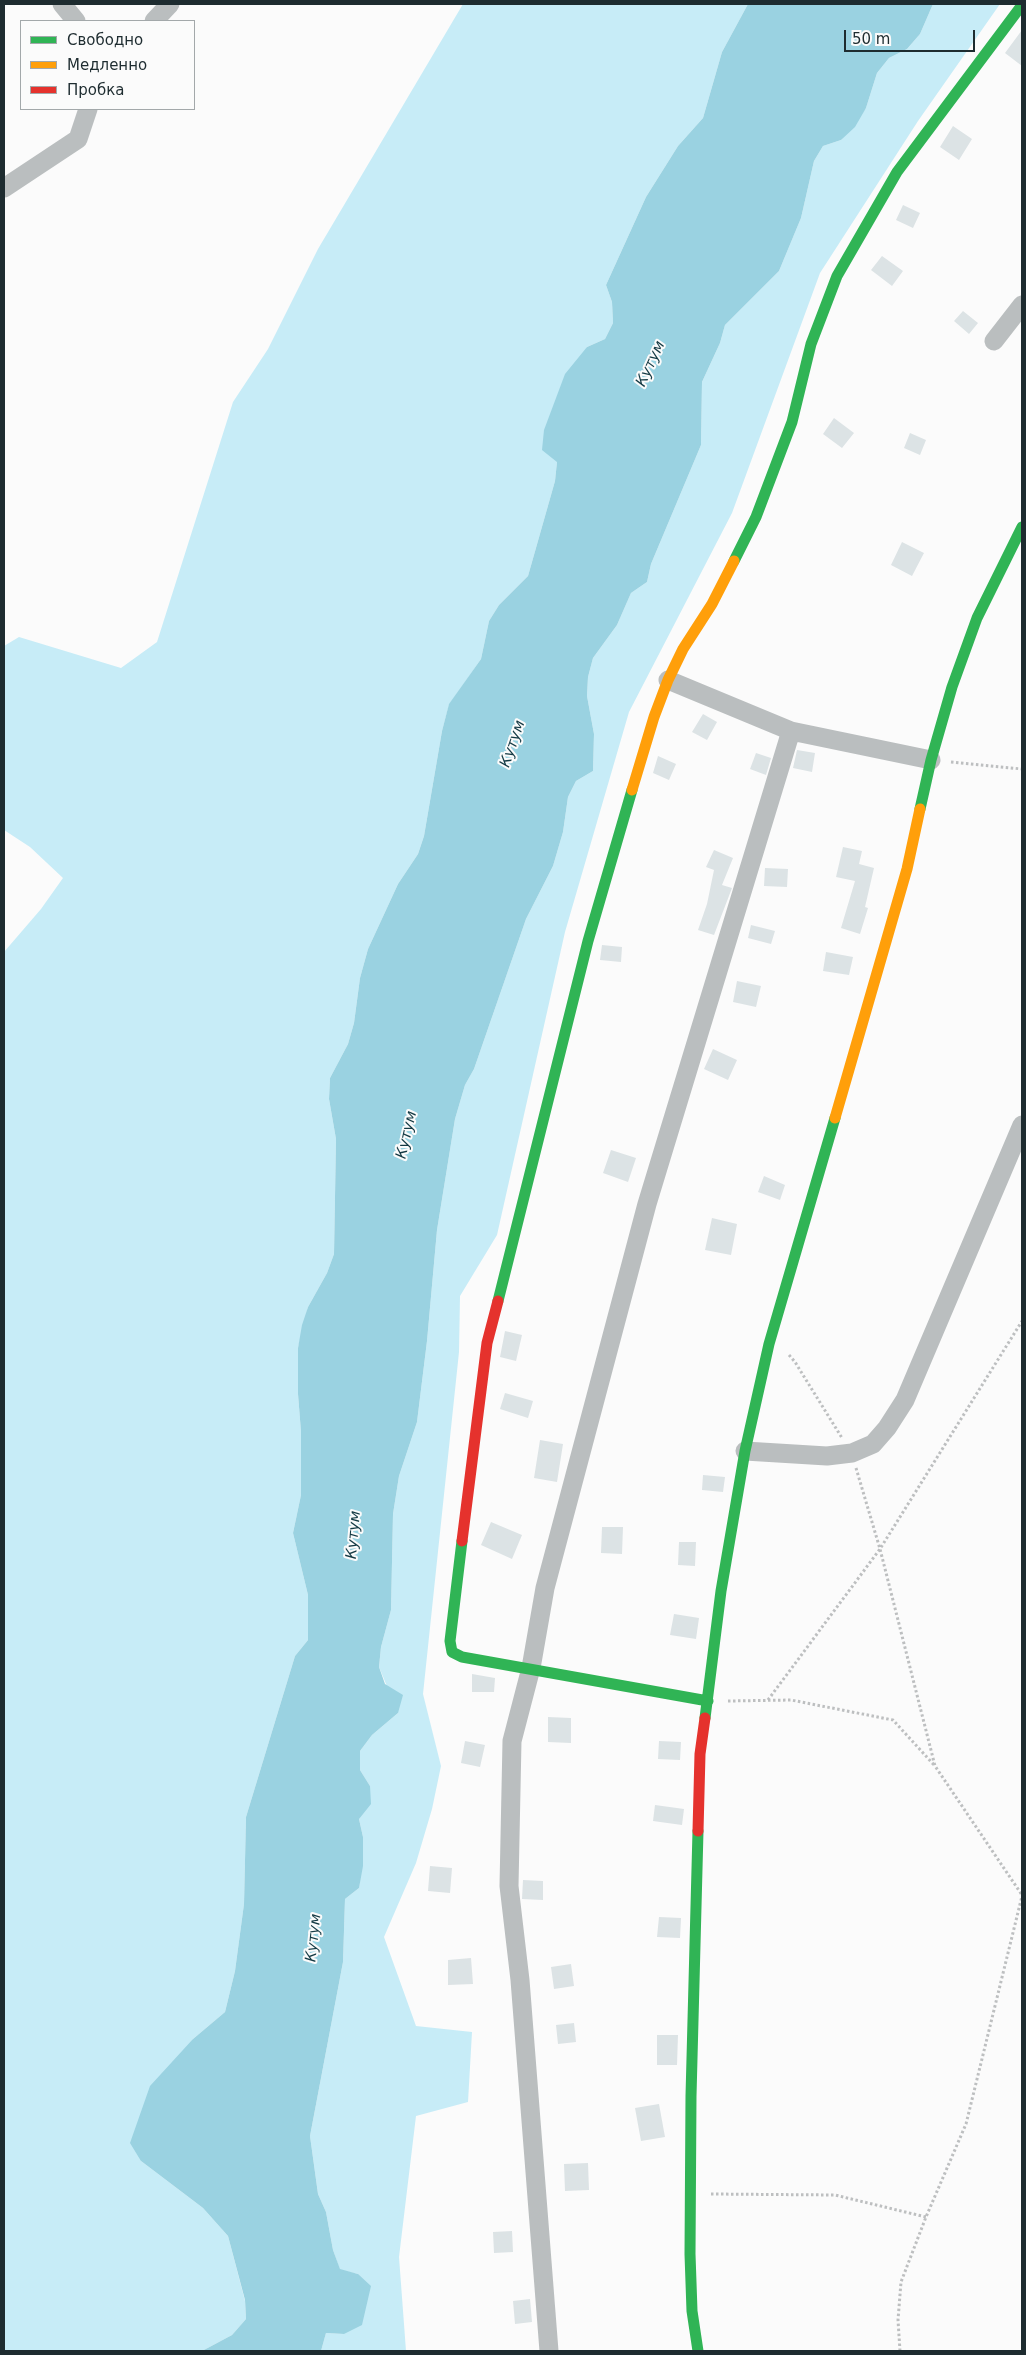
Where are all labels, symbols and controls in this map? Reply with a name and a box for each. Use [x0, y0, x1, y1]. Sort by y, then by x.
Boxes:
legend [20, 20, 195, 110]
scale bar [846, 20, 977, 52]
text: 50 m [852, 30, 890, 48]
text: Свободно [67, 31, 143, 49]
text: Медленно [67, 56, 147, 74]
text: Пробка [67, 81, 124, 99]
water label: Кутум [633, 338, 669, 390]
water label: Кутум [497, 718, 529, 770]
water label: Кутум [393, 1109, 421, 1161]
water label: Кутум [343, 1510, 365, 1560]
water label: Кутум [303, 1913, 325, 1963]

